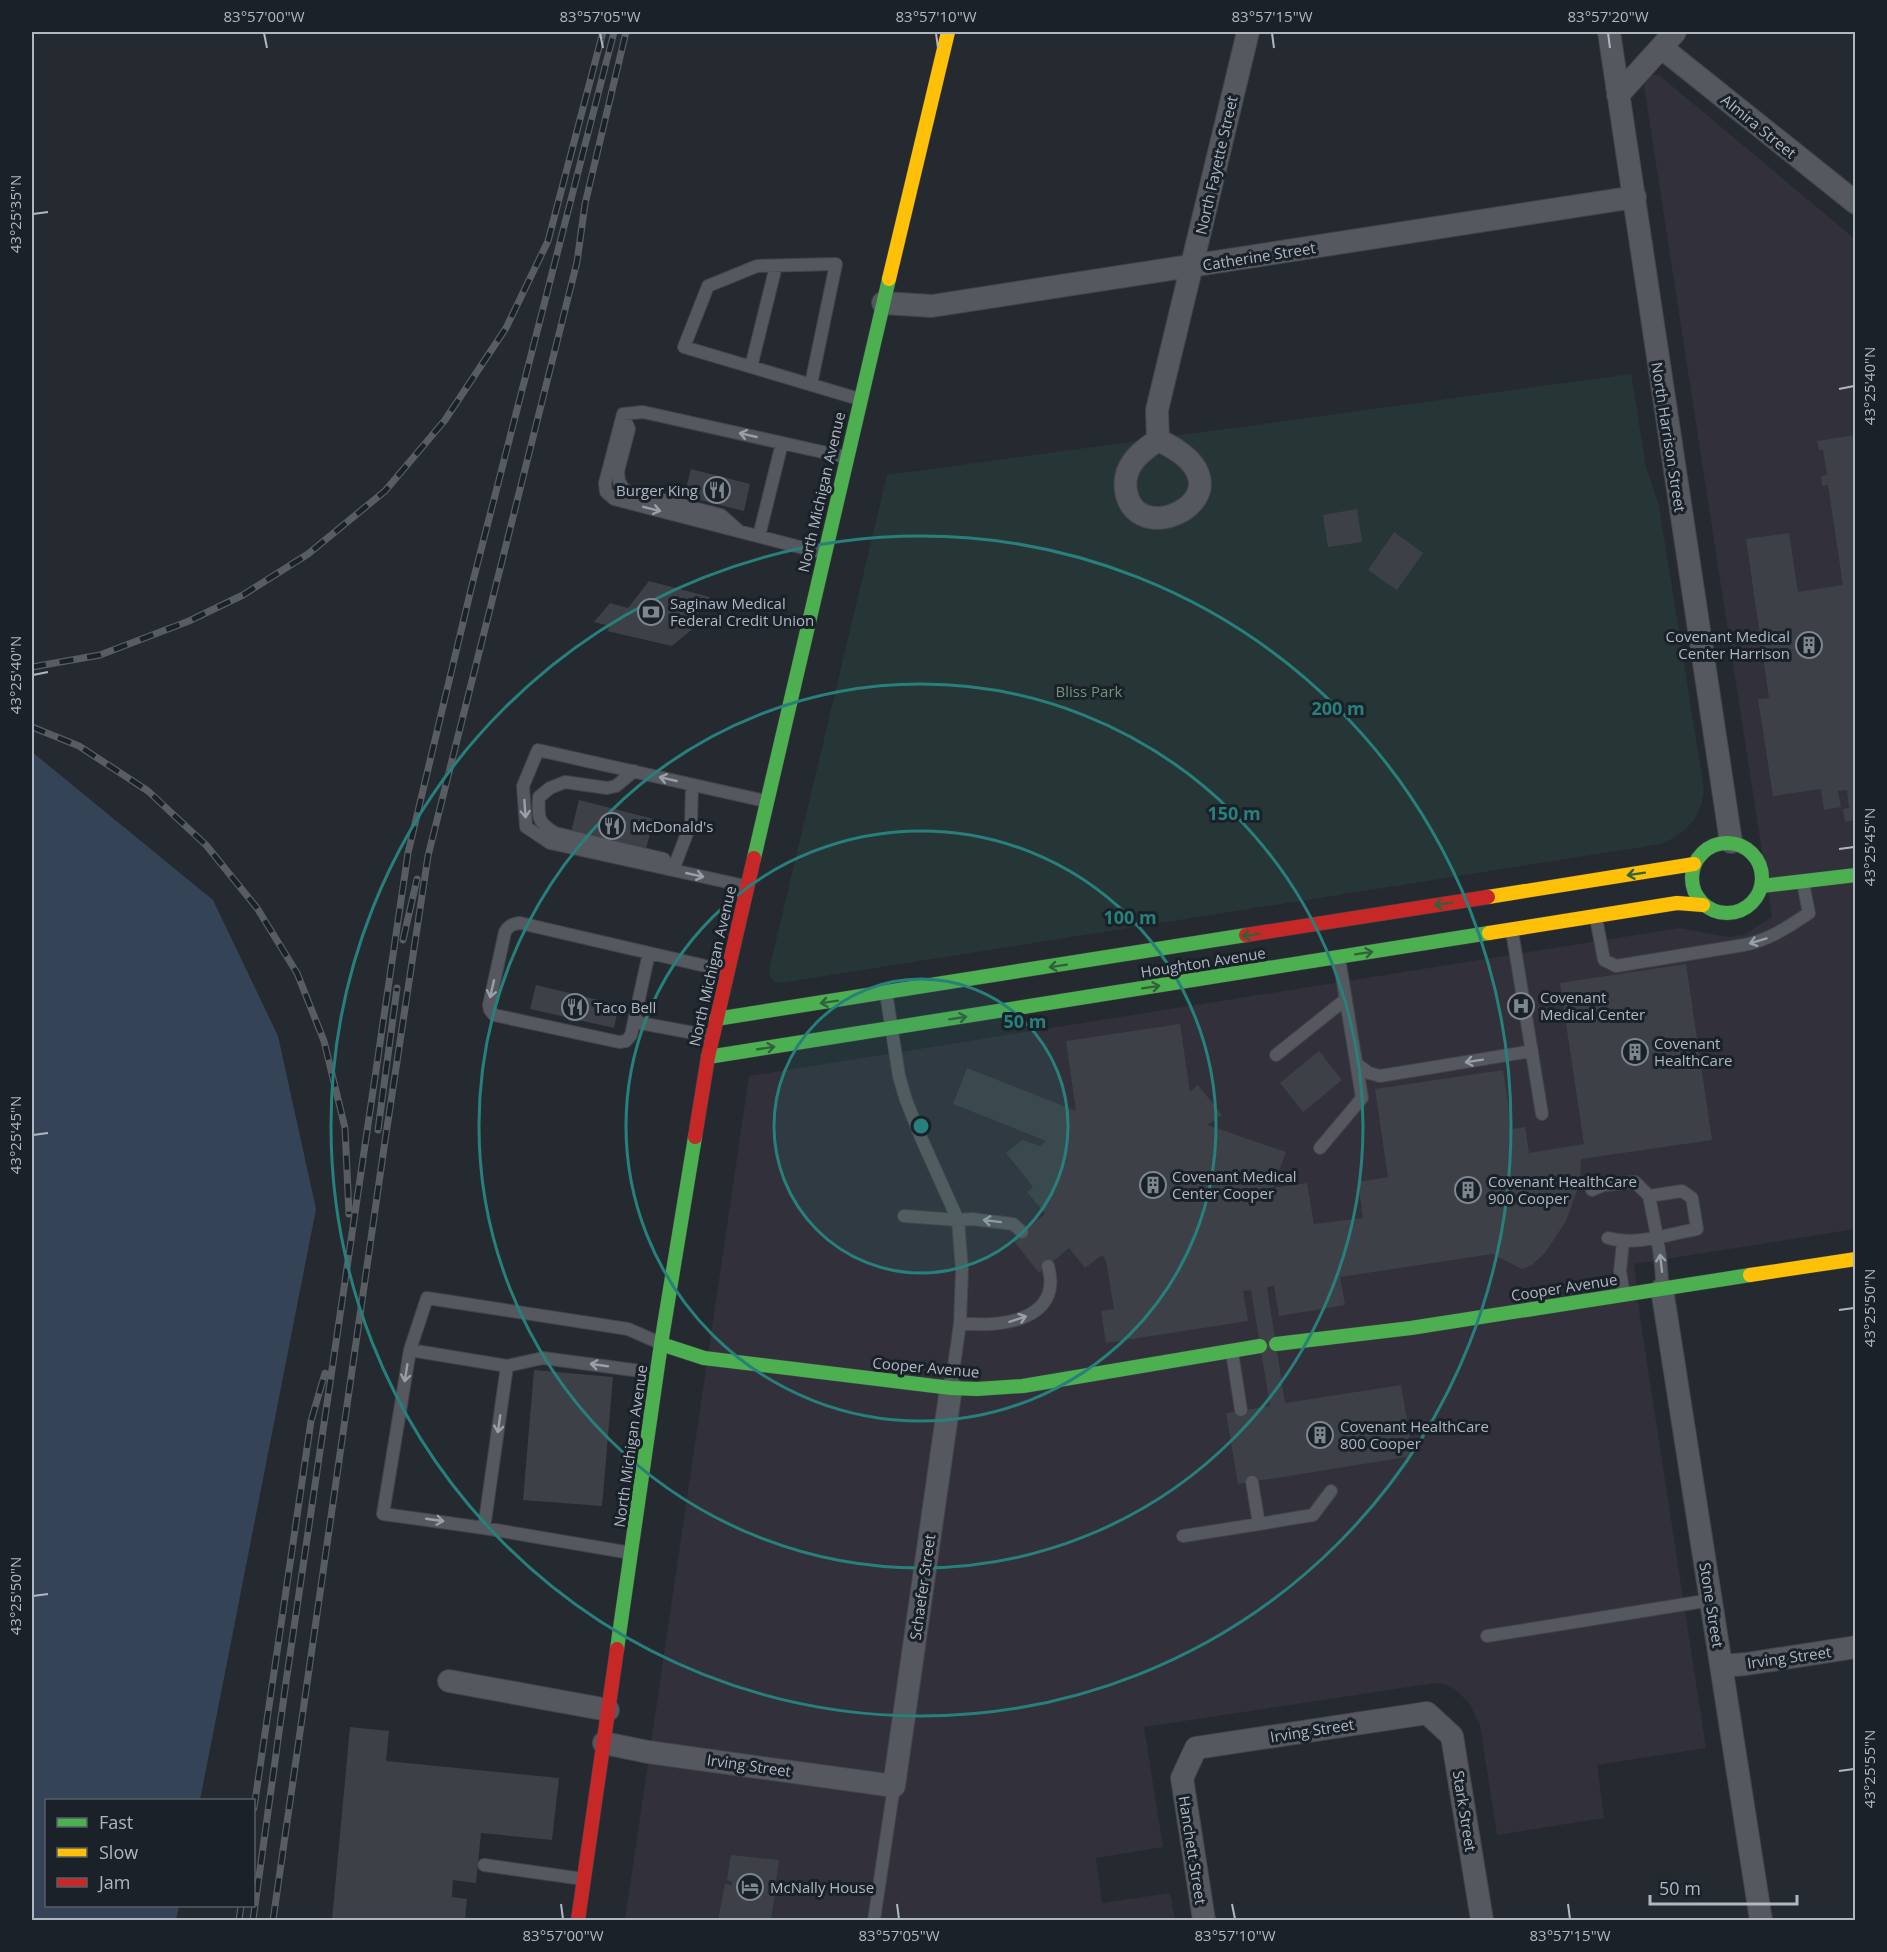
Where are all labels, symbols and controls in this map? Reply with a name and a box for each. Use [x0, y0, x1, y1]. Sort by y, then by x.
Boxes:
text: 83°57'00"W [224, 6, 305, 26]
text: 83°57'05"W [560, 6, 641, 26]
text: 83°57'10"W [896, 6, 977, 26]
text: 83°57'15"W [1232, 6, 1313, 26]
text: 83°57'20"W [1568, 6, 1649, 26]
street label: Almira Street [1717, 90, 1801, 162]
street label: North Fayette Street [1190, 94, 1242, 236]
text: 43°25'35"N [5, 175, 25, 253]
street label: Catherine Street [1201, 237, 1317, 275]
text: 43°25'40"N [1859, 347, 1879, 425]
street label: North Harrison Street [1647, 361, 1691, 513]
street label: North Michigan Avenue [793, 410, 849, 574]
one-way arrow [739, 429, 758, 441]
restaurant icon: Burger King [702, 475, 732, 505]
place label: Burger King [616, 480, 698, 500]
one-way arrow [642, 504, 661, 515]
place label: Saginaw Medical Federal Credit Union [670, 593, 814, 630]
bank icon: Saginaw Medical Federal Credit Union [636, 597, 666, 627]
place label: Covenant Medical Center Harrison [1665, 626, 1790, 663]
building icon: Covenant Medical Center Harrison [1794, 630, 1824, 660]
text: 43°25'40"N [5, 636, 25, 714]
park label: Bliss Park [1056, 681, 1123, 701]
text: 200 m [1311, 696, 1365, 720]
one-way arrow [659, 773, 678, 785]
one-way arrow [519, 798, 530, 818]
text: 150 m [1207, 801, 1261, 825]
text: 43°25'45"N [1859, 808, 1879, 886]
restaurant icon: McDonald's [597, 811, 627, 841]
place label: McDonald's [632, 816, 714, 836]
one-way arrow [1627, 868, 1646, 879]
one-way arrow [685, 869, 704, 881]
street label: North Michigan Avenue [684, 884, 740, 1048]
one-way arrow [1434, 899, 1454, 910]
text: 100 m [1103, 905, 1157, 929]
one-way arrow [1241, 930, 1261, 941]
one-way arrow [1749, 936, 1768, 947]
street label: Houghton Avenue [1139, 942, 1267, 982]
one-way arrow [1354, 948, 1374, 959]
one-way arrow [1049, 960, 1069, 971]
one-way arrow [486, 979, 498, 998]
one-way arrow [1141, 981, 1160, 992]
place label: Covenant Medical Center [1540, 987, 1645, 1024]
hospital icon: Covenant Medical Center [1506, 991, 1536, 1021]
restaurant icon: Taco Bell [560, 992, 590, 1022]
place label: Taco Bell [594, 997, 656, 1017]
one-way arrow [819, 997, 839, 1008]
text: 50 m [1004, 1009, 1046, 1033]
one-way arrow [948, 1012, 968, 1023]
place label: Covenant HealthCare [1654, 1033, 1733, 1070]
building icon: Covenant HealthCare [1620, 1037, 1650, 1067]
one-way arrow [755, 1042, 775, 1053]
one-way arrow [1465, 1056, 1484, 1067]
text: 43°25'45"N [5, 1096, 25, 1174]
centre of rings [911, 1116, 931, 1136]
place label: Covenant Medical Center Cooper [1172, 1166, 1297, 1203]
building icon: Covenant Medical Center Cooper [1138, 1170, 1168, 1200]
place label: Covenant HealthCare 900 Cooper [1488, 1171, 1637, 1208]
building icon: Covenant HealthCare 900 Cooper [1453, 1175, 1483, 1205]
one-way arrow [982, 1215, 1002, 1226]
one-way arrow [1655, 1253, 1666, 1273]
street label: Cooper Avenue [1509, 1269, 1619, 1305]
text: 43°25'50"N [1859, 1269, 1879, 1347]
one-way arrow [1008, 1313, 1027, 1324]
street label: Cooper Avenue [872, 1352, 980, 1382]
one-way arrow [590, 1360, 609, 1371]
one-way arrow [400, 1363, 411, 1383]
street label: North Michigan Avenue [609, 1363, 651, 1529]
one-way arrow [493, 1414, 504, 1433]
place label: Covenant HealthCare 800 Cooper [1340, 1416, 1489, 1453]
building icon: Covenant HealthCare 800 Cooper [1305, 1420, 1335, 1450]
one-way arrow [424, 1515, 444, 1526]
street label: Schaefer Street [905, 1533, 939, 1641]
text: 43°25'50"N [5, 1557, 25, 1635]
street label: Stone Street [1695, 1561, 1729, 1649]
street label: Irving Street [1746, 1641, 1832, 1673]
street label: Irving Street [1269, 1713, 1355, 1747]
text: 43°25'55"N [1859, 1730, 1879, 1808]
street label: Irving Street [706, 1749, 792, 1781]
street label: Stark Street [1449, 1769, 1481, 1853]
street label: Hanchett Street [1175, 1794, 1211, 1906]
legend [45, 1799, 255, 1907]
text: Fast [99, 1810, 133, 1834]
text: Slow [99, 1840, 138, 1864]
scale bar [1650, 1868, 1797, 1906]
text: Jam [97, 1870, 131, 1894]
hotel icon: McNally House [735, 1872, 765, 1902]
text: 50 m [1659, 1876, 1701, 1900]
place label: McNally House [770, 1877, 874, 1897]
text: 83°57'00"W [523, 1925, 604, 1945]
text: 83°57'05"W [859, 1925, 940, 1945]
text: 83°57'10"W [1195, 1925, 1276, 1945]
text: 83°57'15"W [1530, 1925, 1611, 1945]

